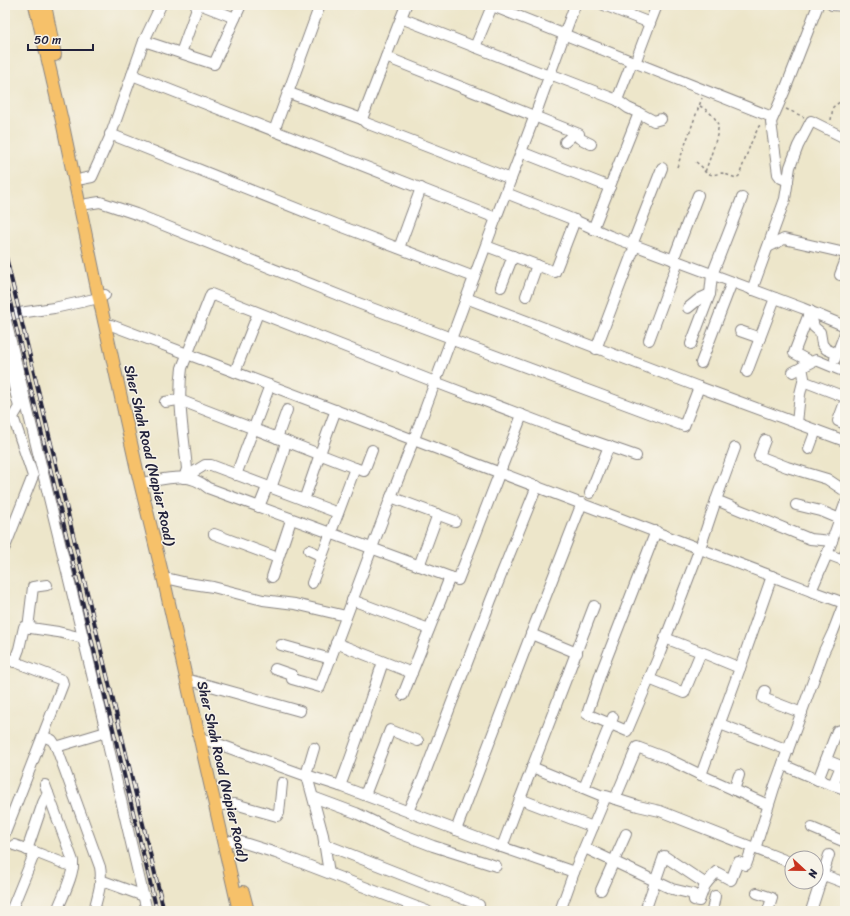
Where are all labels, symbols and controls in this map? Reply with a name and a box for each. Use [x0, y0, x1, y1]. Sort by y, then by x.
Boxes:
scale bar [28, 26, 93, 52]
text: 50 m [34, 29, 61, 51]
street label: Sher Shah Road (Napier Road) [117, 362, 183, 549]
street label: Sher Shah Road (Napier Road) [190, 678, 256, 865]
north arrow [784, 850, 824, 890]
text: N [802, 866, 823, 881]

